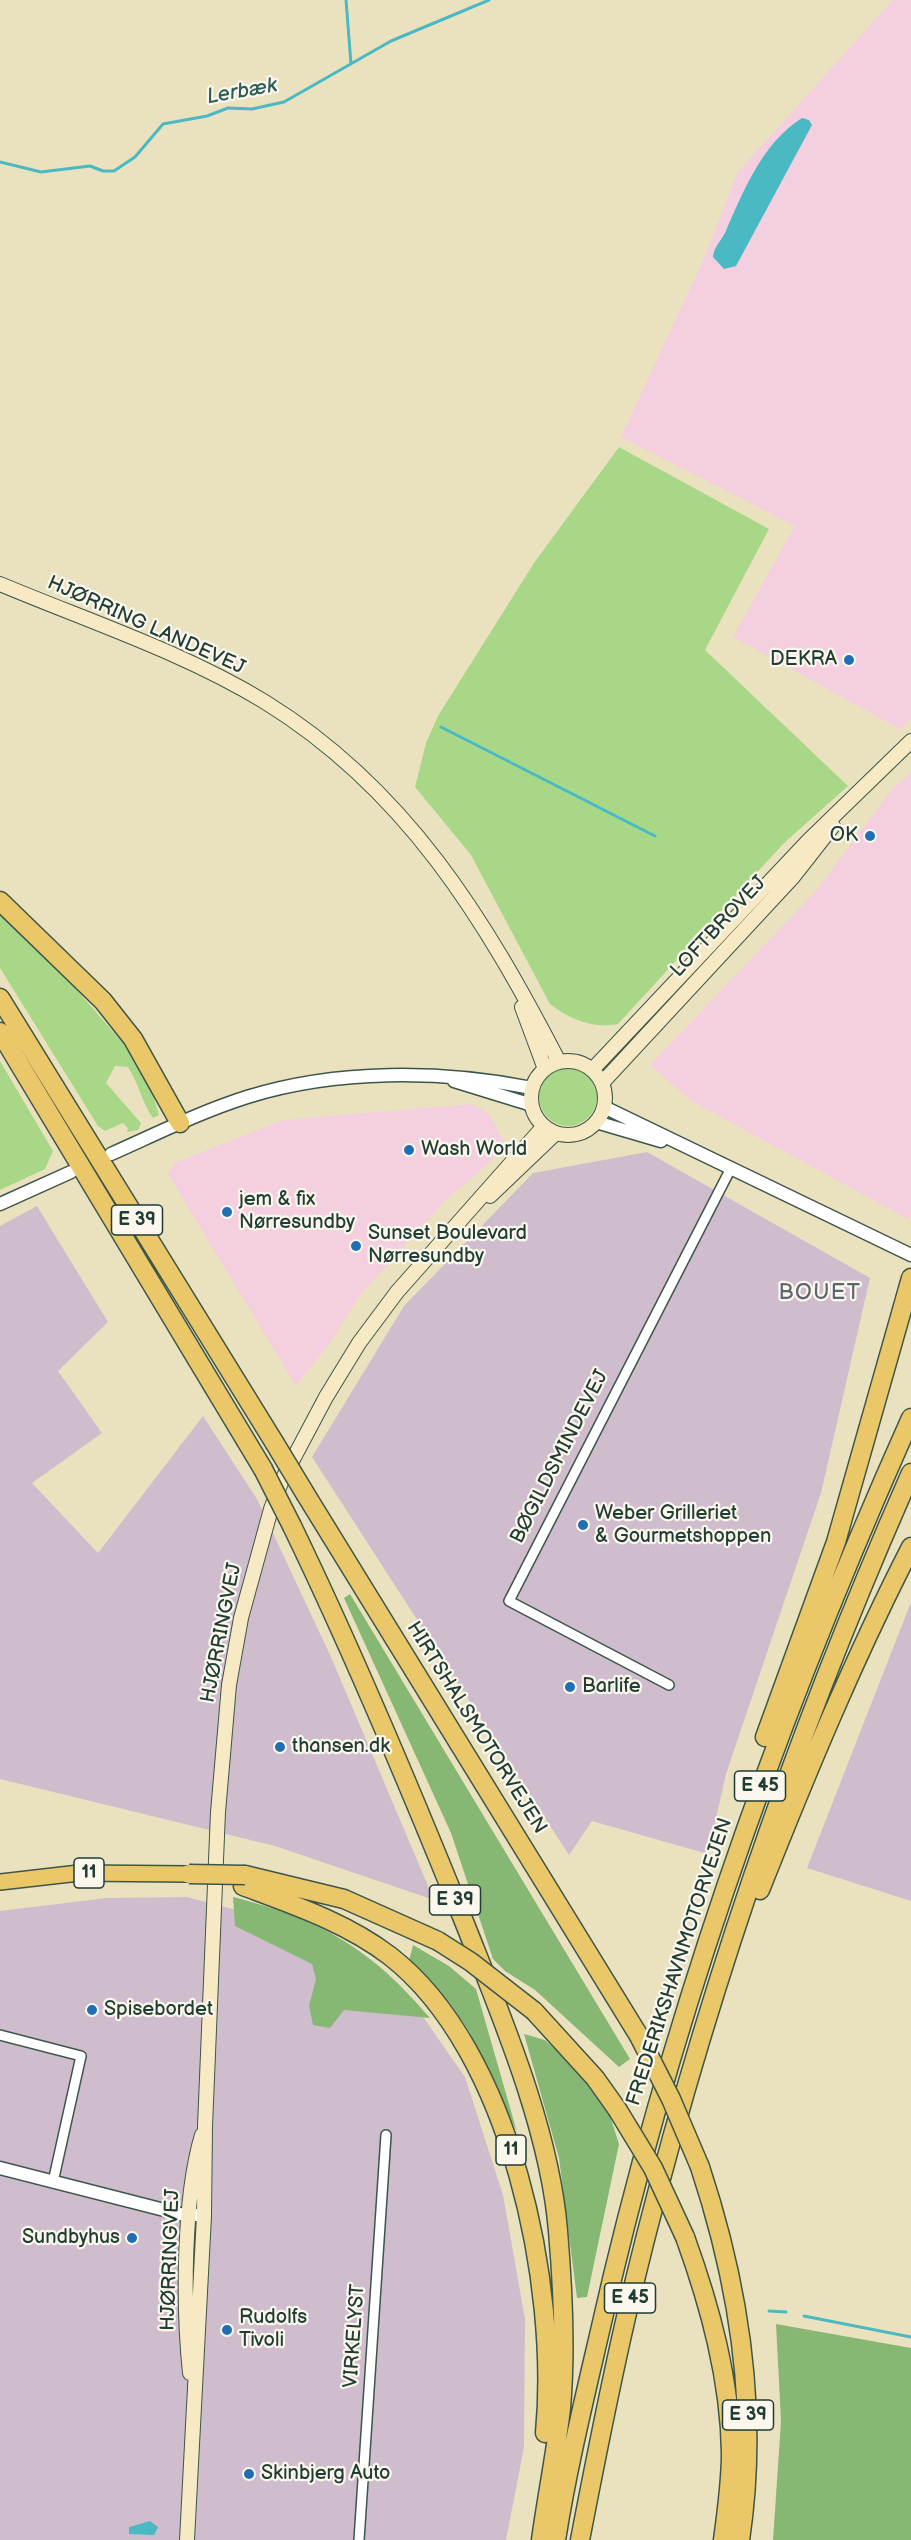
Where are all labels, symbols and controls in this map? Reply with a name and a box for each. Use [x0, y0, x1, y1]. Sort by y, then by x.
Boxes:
water label: Lerbæk [205, 73, 279, 111]
street label: HJØRRING LANDEVEJ [43, 572, 249, 680]
place label: DEKRA [770, 648, 837, 672]
marker: DEKRA [842, 653, 856, 667]
place label: OK [830, 824, 858, 848]
marker: OK [863, 829, 877, 843]
street label: LOFTBROVEJ [666, 872, 772, 982]
place label: Wash World [421, 1138, 527, 1162]
marker: Wash World [402, 1143, 416, 1157]
place label: jem & fix Nørresundby [239, 1188, 355, 1235]
road number: E 39 [112, 1205, 162, 1235]
marker: jem & fix Nørresundby [220, 1205, 234, 1219]
place label: Sunset Boulevard Nørresundby [368, 1222, 527, 1269]
marker: Sunset Boulevard Nørresundby [349, 1239, 363, 1253]
district label: BOUET [778, 1280, 862, 1306]
street label: BØGILDSMINDEVEJ [506, 1366, 614, 1548]
place label: Weber Grilleriet & Gourmetshoppen [595, 1502, 771, 1549]
marker: Weber Grilleriet & Gourmetshoppen [576, 1518, 590, 1532]
street label: HJØRRINGVEJ [197, 1561, 247, 1705]
street label: HIRTSHALSMOTORVEJEN [401, 1617, 551, 1839]
place label: Barlife [582, 1675, 641, 1699]
marker: Barlife [563, 1680, 577, 1694]
place label: thansen.dk [292, 1735, 390, 1759]
marker: thansen.dk [273, 1740, 287, 1754]
road number: E 45 [734, 1771, 786, 1801]
street label: FREDERIKSHAVNMOTORVEJEN [622, 1815, 738, 2109]
road number: 11 [74, 1858, 104, 1888]
road number: E 39 [430, 1885, 480, 1915]
place label: Spisebordet [104, 1998, 213, 2022]
marker: Spisebordet [85, 2003, 99, 2017]
road number: 11 [496, 2135, 526, 2165]
street label: HJØRRINGVEJ [157, 2189, 185, 2331]
place label: Sundbyhus [22, 2226, 120, 2250]
marker: Sundbyhus [125, 2231, 139, 2245]
street label: VIRKELYST [339, 2283, 371, 2389]
road number: E 45 [604, 2283, 656, 2313]
place label: Rudolfs Tivoli [239, 2306, 307, 2353]
marker: Rudolfs Tivoli [220, 2323, 234, 2337]
road number: E 39 [722, 2400, 774, 2430]
place label: Skinbjerg Auto [261, 2462, 390, 2486]
marker: Skinbjerg Auto [242, 2467, 256, 2481]

